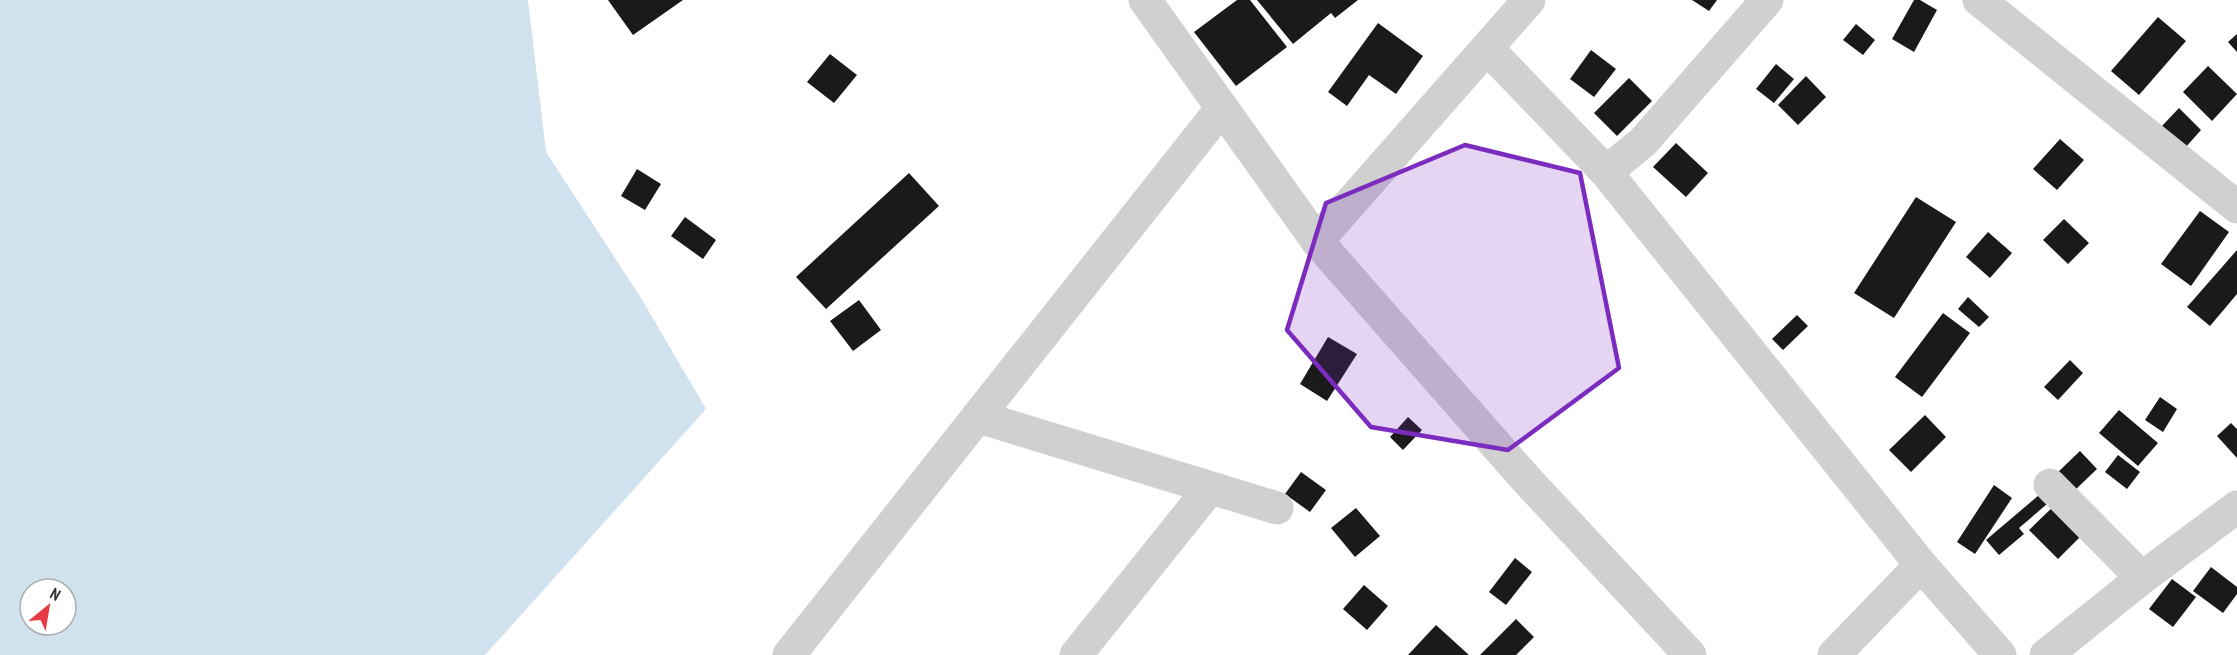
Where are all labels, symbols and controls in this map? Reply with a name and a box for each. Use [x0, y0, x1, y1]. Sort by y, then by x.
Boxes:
north arrow [18, 577, 78, 637]
text: N [47, 583, 64, 605]

